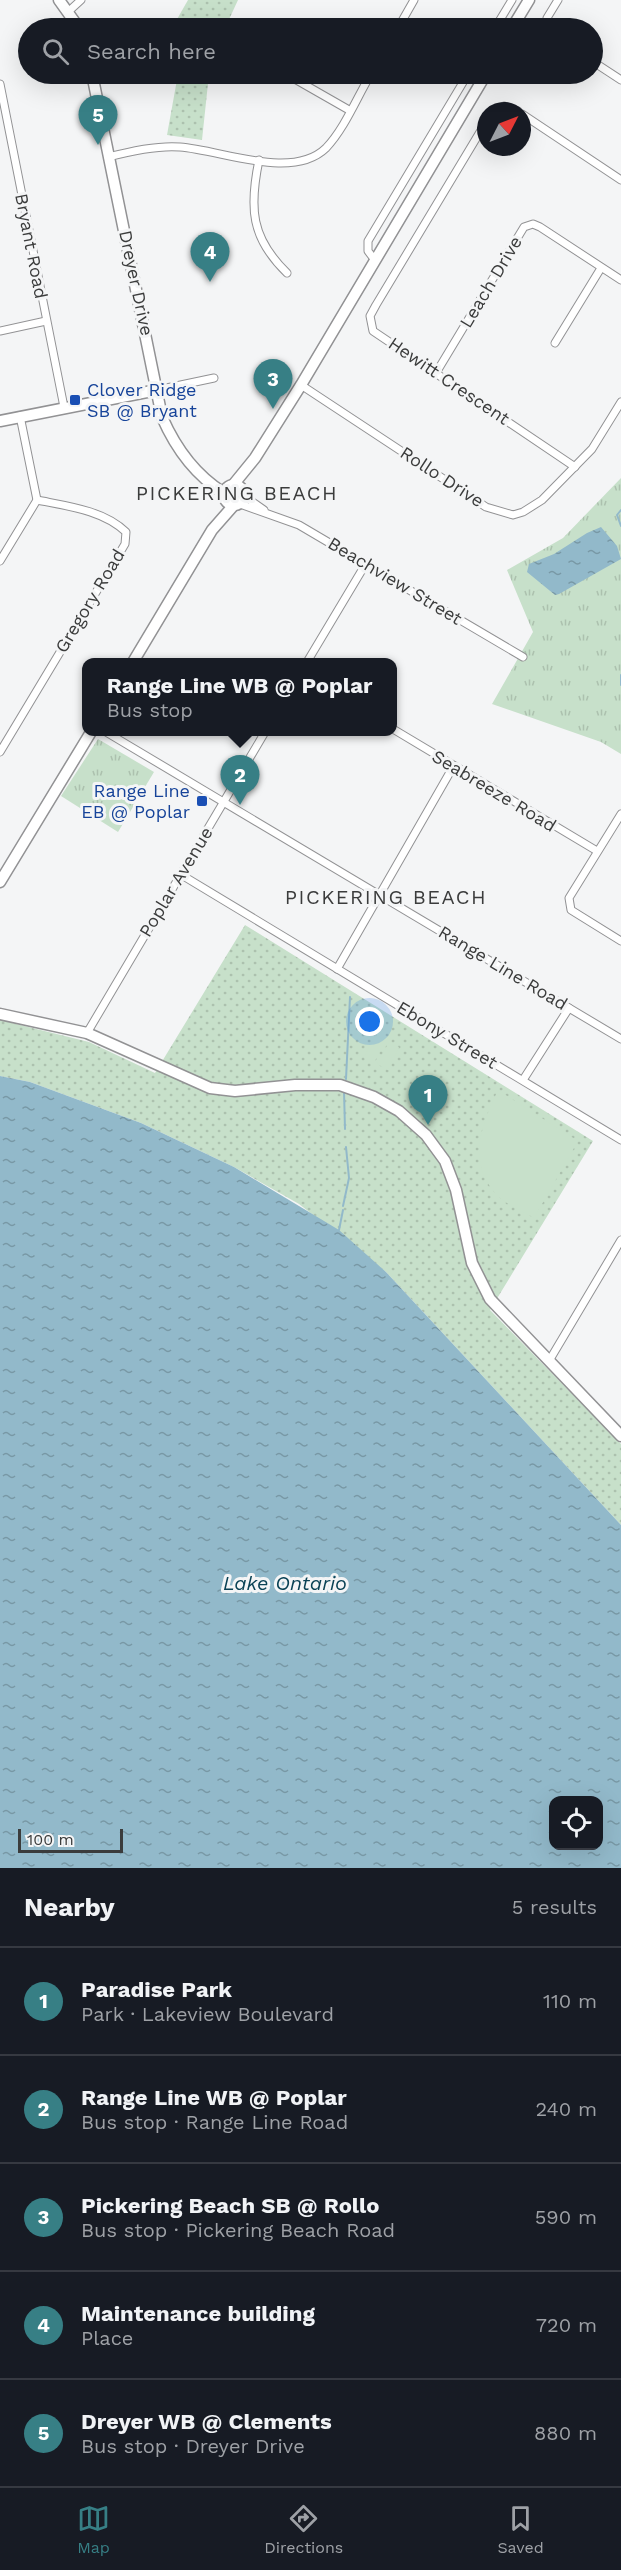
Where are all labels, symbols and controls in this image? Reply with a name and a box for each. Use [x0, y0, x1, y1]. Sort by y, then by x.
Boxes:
search box [18, 18, 603, 84]
icon: search [39, 35, 72, 68]
text: Search here [87, 39, 216, 64]
pin: 5 [78, 96, 118, 145]
north arrow [477, 102, 531, 156]
street label: Bryant Road [11, 191, 52, 300]
street label: Dreyer Drive [115, 228, 158, 338]
pin: 4 [190, 232, 230, 282]
street label: Leach Drive [455, 232, 526, 331]
street label: Hewitt Crescent [385, 332, 514, 429]
pin: 3 [254, 360, 292, 409]
place label: Clover Ridge SB @ Bryant [87, 379, 197, 421]
marker: Clover Ridge SB @ Bryant [68, 393, 82, 407]
street label: Rollo Drive [397, 442, 488, 511]
district label: PICKERING BEACH [136, 481, 338, 505]
street label: Beachview Street [324, 532, 466, 629]
street label: Gregory Road [50, 545, 129, 656]
popup [82, 658, 397, 736]
text: Range Line WB @ Poplar [107, 673, 372, 698]
text: Bus stop [107, 698, 193, 722]
street label: Seabreeze Road [428, 745, 560, 836]
pin: 2 [220, 756, 260, 805]
place label: Range Line EB @ Poplar [81, 780, 190, 822]
marker: Range Line EB @ Poplar [195, 794, 209, 808]
street label: Poplar Avenue [134, 823, 217, 941]
district label: PICKERING BEACH [285, 885, 487, 909]
street label: Range Line Road [435, 921, 571, 1014]
street label: Ebony Street [393, 996, 502, 1073]
your location [355, 1007, 384, 1036]
pin: 1 [408, 1076, 448, 1125]
water label: Lake Ontario [223, 1571, 347, 1595]
map controls [549, 1796, 603, 1850]
button: locate [549, 1796, 603, 1850]
scale bar [18, 1826, 123, 1854]
text: 100 m [27, 1830, 74, 1849]
text: Nearby [24, 1892, 115, 1922]
text: 5 results [512, 1895, 597, 1919]
text: Paradise Park [81, 1977, 232, 2002]
text: 1 [39, 1989, 48, 2013]
text: 110 m [543, 1989, 597, 2013]
text: Park · Lakeview Boulevard [81, 2002, 334, 2026]
text: Range Line WB @ Poplar [81, 2085, 347, 2110]
text: 2 [38, 2097, 49, 2121]
text: 240 m [535, 2097, 597, 2121]
text: Bus stop · Range Line Road [81, 2110, 348, 2134]
text: Pickering Beach SB @ Rollo [81, 2193, 379, 2218]
text: 3 [38, 2205, 49, 2229]
text: 590 m [535, 2205, 597, 2229]
text: Bus stop · Pickering Beach Road [81, 2218, 395, 2242]
text: Maintenance building [81, 2301, 315, 2326]
text: 4 [37, 2313, 50, 2337]
text: 720 m [536, 2313, 597, 2337]
text: Place [81, 2326, 133, 2350]
text: Dreyer WB @ Clements [81, 2409, 332, 2434]
text: 5 [38, 2421, 49, 2445]
text: 880 m [534, 2421, 597, 2445]
text: Bus stop · Dreyer Drive [81, 2434, 305, 2458]
tab: Map [77, 2502, 110, 2557]
tab: Directions [264, 2502, 343, 2557]
tab: Saved [497, 2502, 544, 2557]

